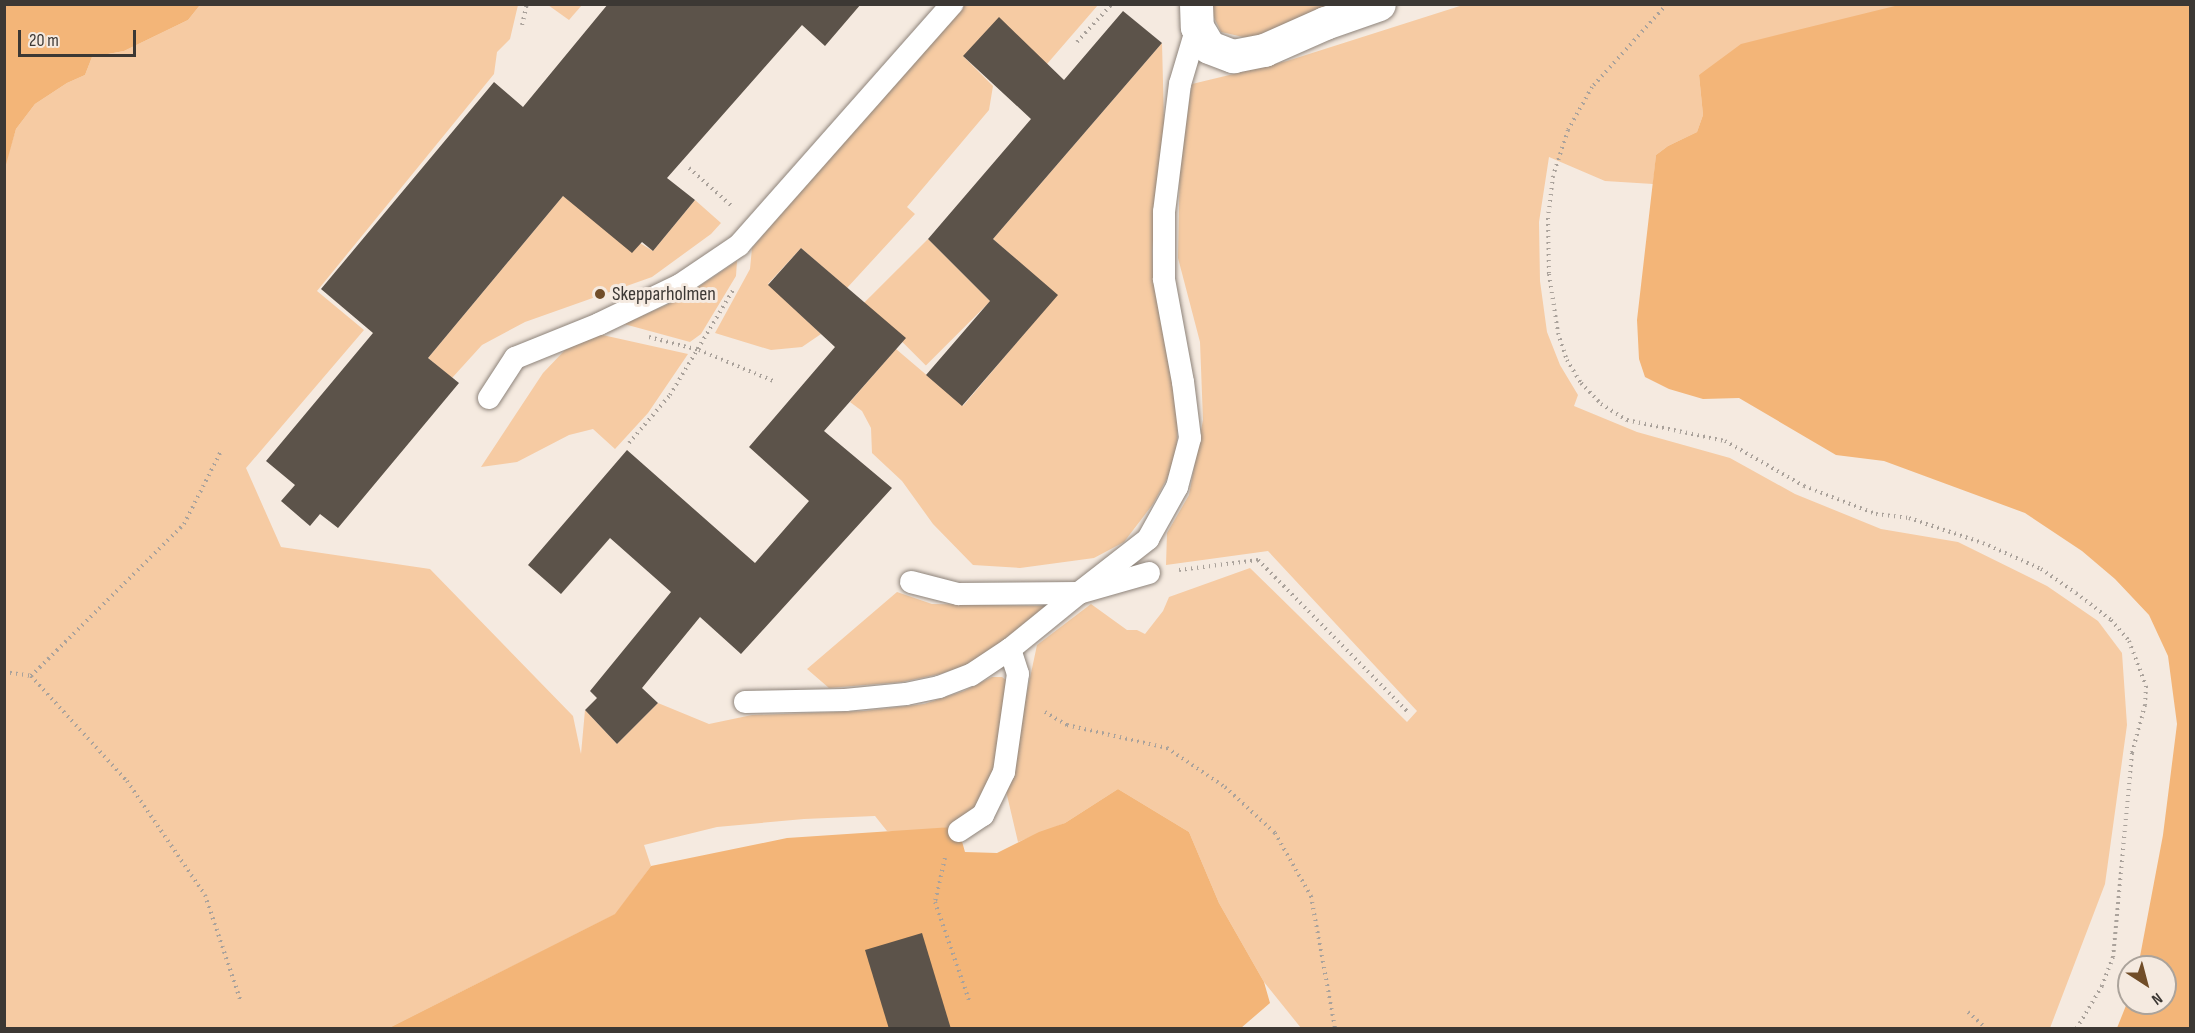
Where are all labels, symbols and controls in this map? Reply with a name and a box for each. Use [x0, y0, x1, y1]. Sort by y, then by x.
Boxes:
scale bar [21, 18, 140, 56]
text: 20 m [29, 30, 59, 51]
place label: Skepparholmen [612, 282, 716, 306]
marker: Skepparholmen [593, 287, 607, 301]
north arrow [2117, 955, 2177, 1015]
text: N [2148, 988, 2166, 1009]

